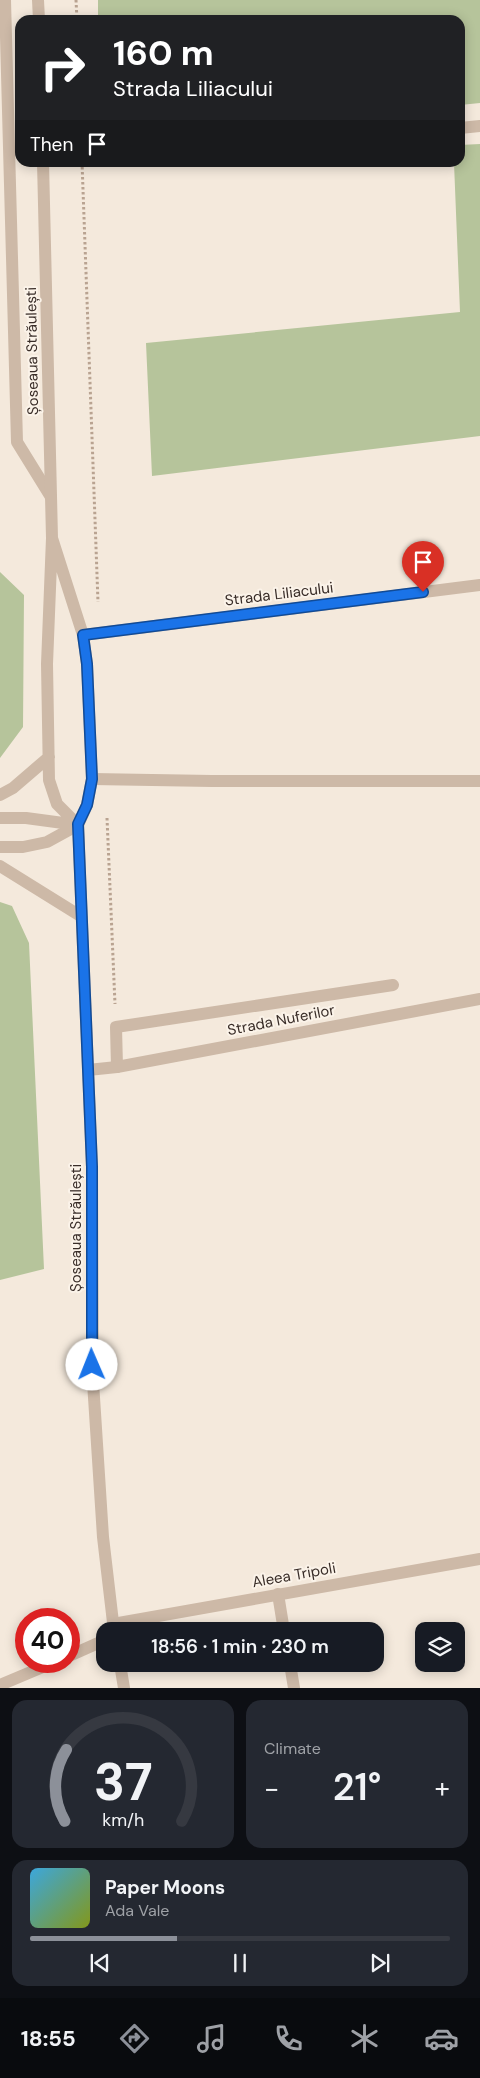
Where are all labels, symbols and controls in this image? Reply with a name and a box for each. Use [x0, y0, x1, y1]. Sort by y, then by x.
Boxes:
text: 160 m [113, 30, 214, 76]
icon: right [30, 35, 95, 100]
text: Strada Liliacului [113, 74, 273, 103]
icon: arrive [83, 130, 111, 158]
text: Then [30, 132, 73, 157]
street label: Șoseaua Străulești [21, 287, 43, 415]
pin [402, 541, 444, 592]
icon: arrive [409, 548, 437, 576]
street label: Strada Liliacului [224, 577, 334, 611]
street label: Strada Nuferilor [226, 1000, 337, 1040]
street label: Șoseaua Străulești [66, 1164, 86, 1292]
position arrow [65, 1338, 117, 1390]
street label: Aleea Tripoli [251, 1558, 337, 1592]
speed limit sign: 40 [15, 1608, 80, 1673]
map controls [415, 1622, 465, 1672]
button: layers [415, 1622, 465, 1672]
text: 18:56 · 1 min · 230 m [151, 1634, 329, 1659]
text: Climate [264, 1738, 321, 1759]
text: 37 [94, 1748, 152, 1816]
text: 21° [333, 1762, 381, 1812]
text: − [264, 1770, 279, 1807]
text: + [435, 1770, 450, 1807]
text: km/h [102, 1808, 144, 1832]
text: Paper Moons [105, 1875, 225, 1900]
text: Ada Vale [105, 1900, 169, 1921]
icon: previous [86, 1949, 114, 1977]
icon: pause [226, 1949, 254, 1977]
icon: next [366, 1949, 394, 1977]
icon: directions [117, 2021, 152, 2056]
icon: music [194, 2021, 229, 2056]
icon: phone [271, 2021, 306, 2056]
icon: climate [347, 2021, 382, 2056]
icon: car [424, 2021, 459, 2056]
text: 18:55 [21, 2024, 76, 2053]

